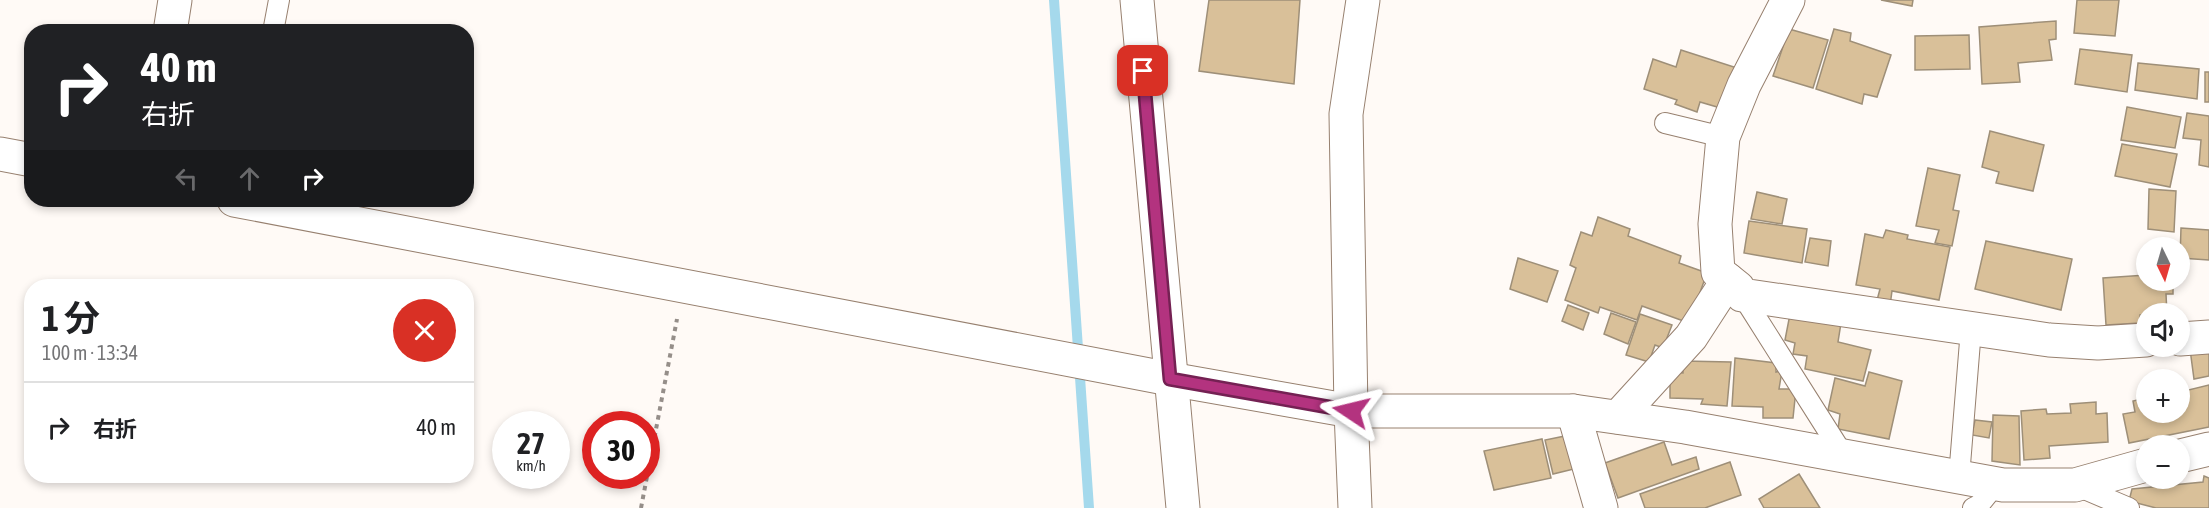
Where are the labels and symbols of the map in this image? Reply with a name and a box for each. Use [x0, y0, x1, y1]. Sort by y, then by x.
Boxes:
pin [1117, 45, 1168, 96]
north arrow [2136, 237, 2190, 291]
position arrow [1319, 379, 1383, 443]
speed limit sign: 30 [582, 411, 660, 489]

